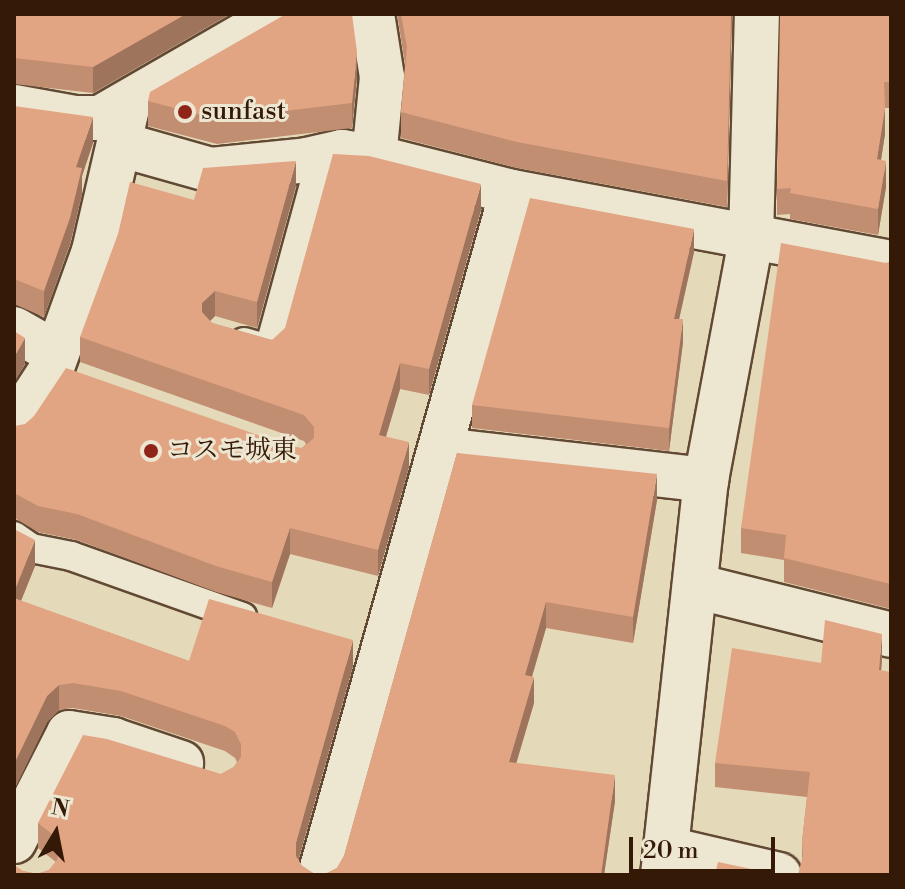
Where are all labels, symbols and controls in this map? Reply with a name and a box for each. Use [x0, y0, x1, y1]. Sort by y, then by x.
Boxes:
place label: sunfast [201, 96, 286, 128]
marker: sunfast [176, 103, 194, 121]
place label: コスモ城東 [167, 435, 297, 467]
marker: コスモ城東 [142, 442, 160, 460]
north arrow [16, 793, 96, 873]
text: N [49, 794, 71, 824]
scale bar [633, 821, 779, 871]
text: 20 m [643, 836, 699, 866]

